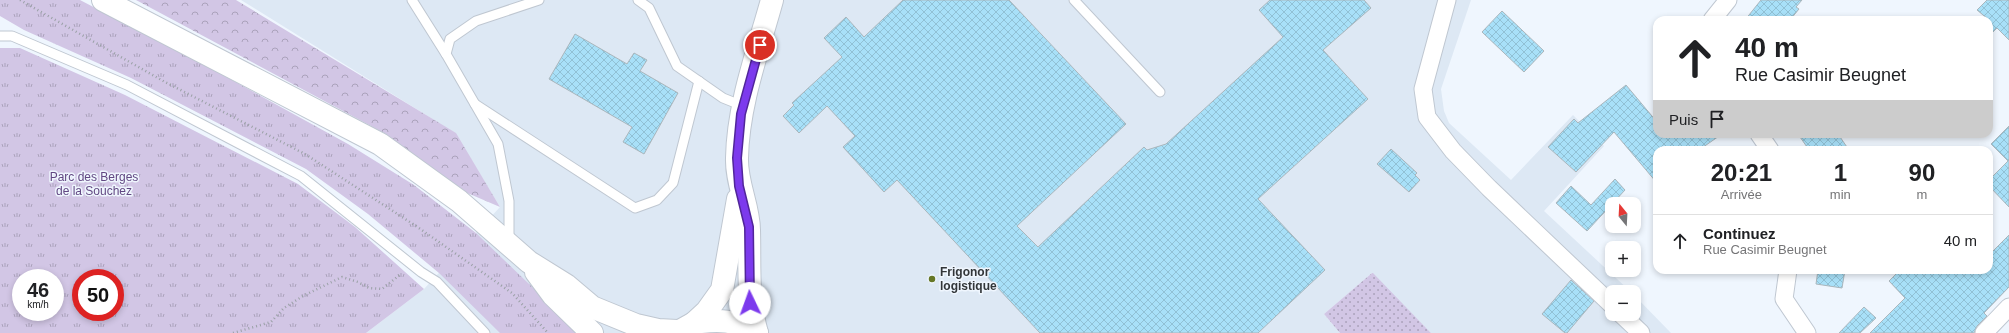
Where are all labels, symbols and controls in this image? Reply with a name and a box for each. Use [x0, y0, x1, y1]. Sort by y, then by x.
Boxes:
pin [743, 28, 777, 62]
icon: ahead [1669, 32, 1721, 84]
text: 40 m [1735, 32, 1799, 63]
icon: arrive [749, 34, 771, 56]
text: Rue Casimir Beugnet [1735, 65, 1906, 85]
icon: arrive [1706, 108, 1728, 130]
text: Puis [1669, 111, 1698, 128]
text: 20:21 [1711, 159, 1772, 186]
text: 1 [1834, 159, 1847, 186]
text: 90 [1909, 159, 1935, 186]
park label: Parc des Berges de la Souchez [50, 170, 138, 198]
text: Arrivée [1721, 187, 1762, 202]
text: min [1830, 187, 1851, 202]
text: m [1916, 187, 1927, 202]
north arrow [1605, 197, 1641, 233]
map controls [1605, 197, 1641, 321]
text: Continuez [1703, 225, 1776, 242]
icon: ahead [1669, 230, 1691, 252]
text: 40 m [1944, 232, 1977, 249]
button: + [1605, 241, 1641, 277]
text: Rue Casimir Beugnet [1703, 242, 1827, 257]
place label: Frigonor logistique [940, 265, 997, 293]
speed limit sign: 50 [72, 269, 124, 321]
marker: Frigonor logistique [927, 274, 937, 284]
text: 46 [27, 279, 49, 301]
position arrow [729, 282, 771, 324]
button: − [1605, 285, 1641, 321]
text: km/h [27, 299, 49, 310]

